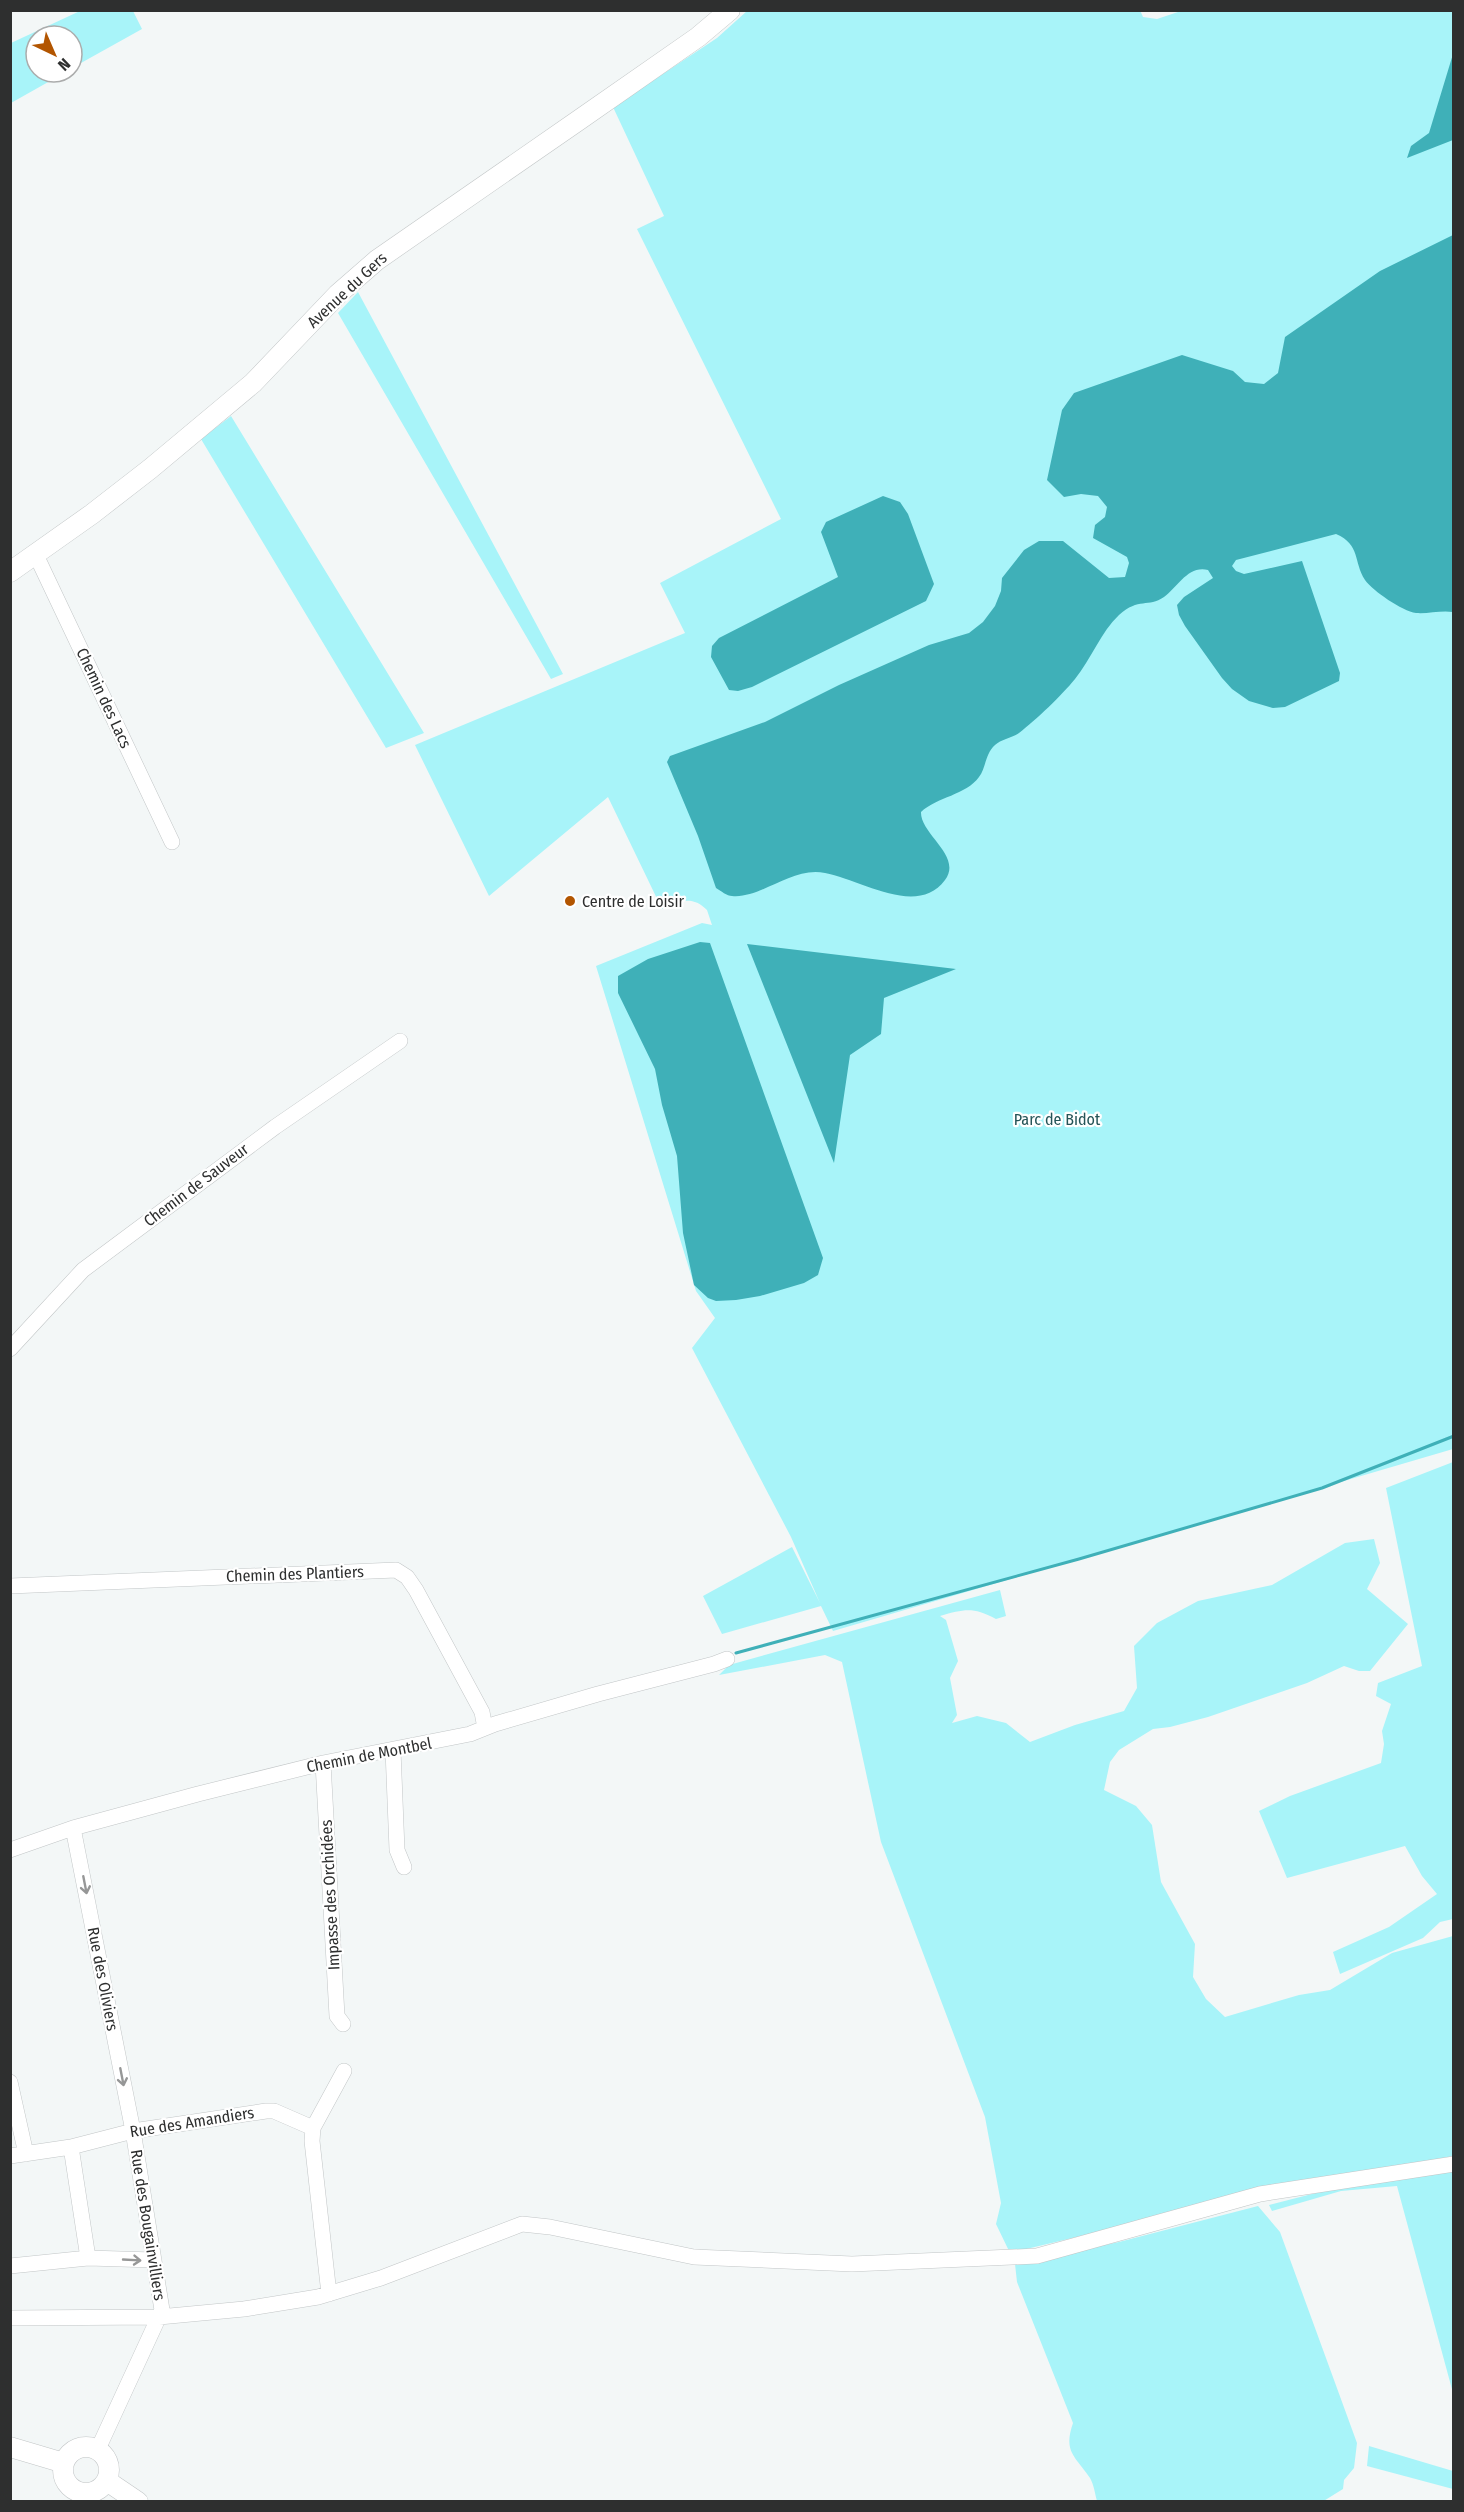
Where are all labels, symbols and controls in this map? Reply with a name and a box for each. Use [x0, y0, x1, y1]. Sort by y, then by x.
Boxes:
north arrow [24, 24, 84, 84]
text: N [54, 54, 74, 75]
street label: Avenue du Gers [303, 248, 391, 332]
street label: Chemin des Lacs [72, 645, 136, 751]
place label: Centre de Loisir [582, 892, 684, 911]
marker: Centre de Loisir [563, 894, 577, 908]
park label: Parc de Bidot [1014, 1110, 1101, 1129]
street label: Chemin de Sauveur [140, 1139, 252, 1231]
street label: Chemin des Plantiers [226, 1562, 364, 1586]
street label: Chemin de Montbel [305, 1734, 433, 1776]
street label: Impasse des Orchidées [317, 1819, 343, 1971]
one-way arrow [80, 1875, 91, 1895]
street label: Rue des Oliviers [84, 1925, 122, 2033]
one-way arrow [117, 2067, 129, 2086]
street label: Rue des Amandiers [129, 2103, 256, 2141]
street label: Rue des Bougainvilliers [127, 2148, 169, 2302]
one-way arrow [121, 2254, 141, 2265]

